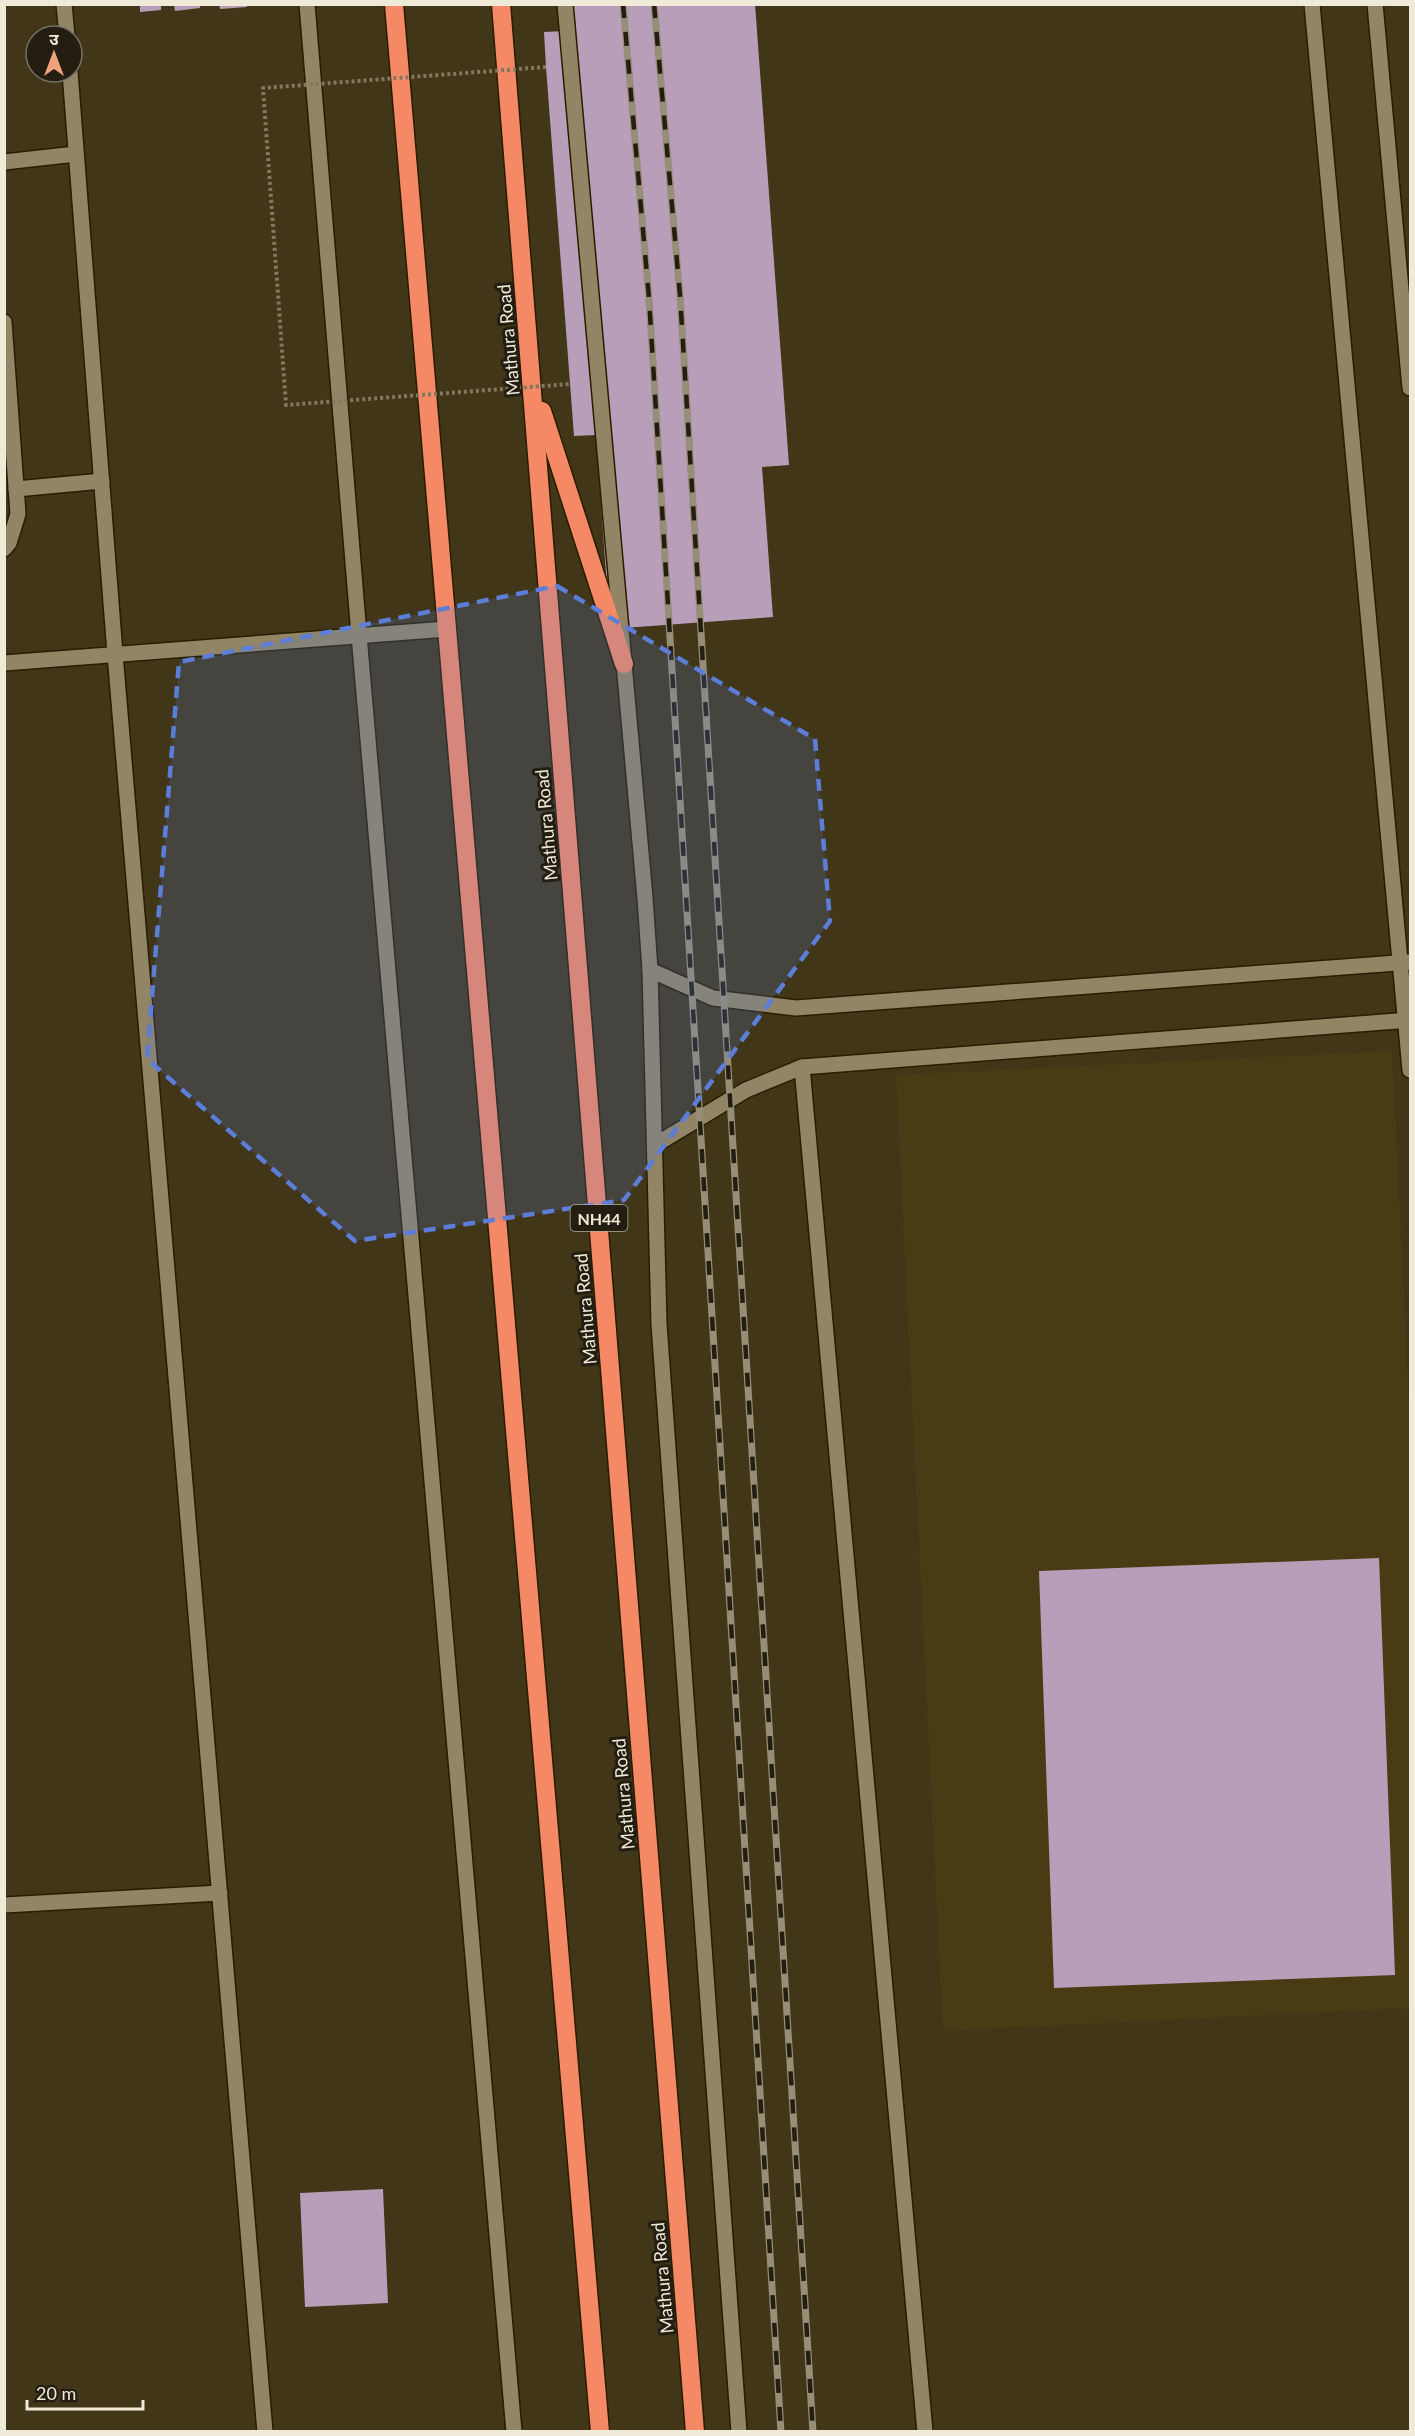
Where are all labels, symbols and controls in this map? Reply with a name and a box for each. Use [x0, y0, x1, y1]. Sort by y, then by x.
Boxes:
north arrow [24, 24, 84, 84]
text: उ [49, 29, 59, 48]
street label: Mathura Road [492, 283, 524, 397]
street label: Mathura Road [530, 768, 562, 882]
road number: NH44 [570, 1205, 628, 1231]
street label: Mathura Road [569, 1252, 601, 1366]
street label: Mathura Road [607, 1737, 639, 1851]
street label: Mathura Road [646, 2221, 678, 2335]
scale bar [27, 2373, 142, 2411]
text: 20 m [36, 2382, 76, 2404]

